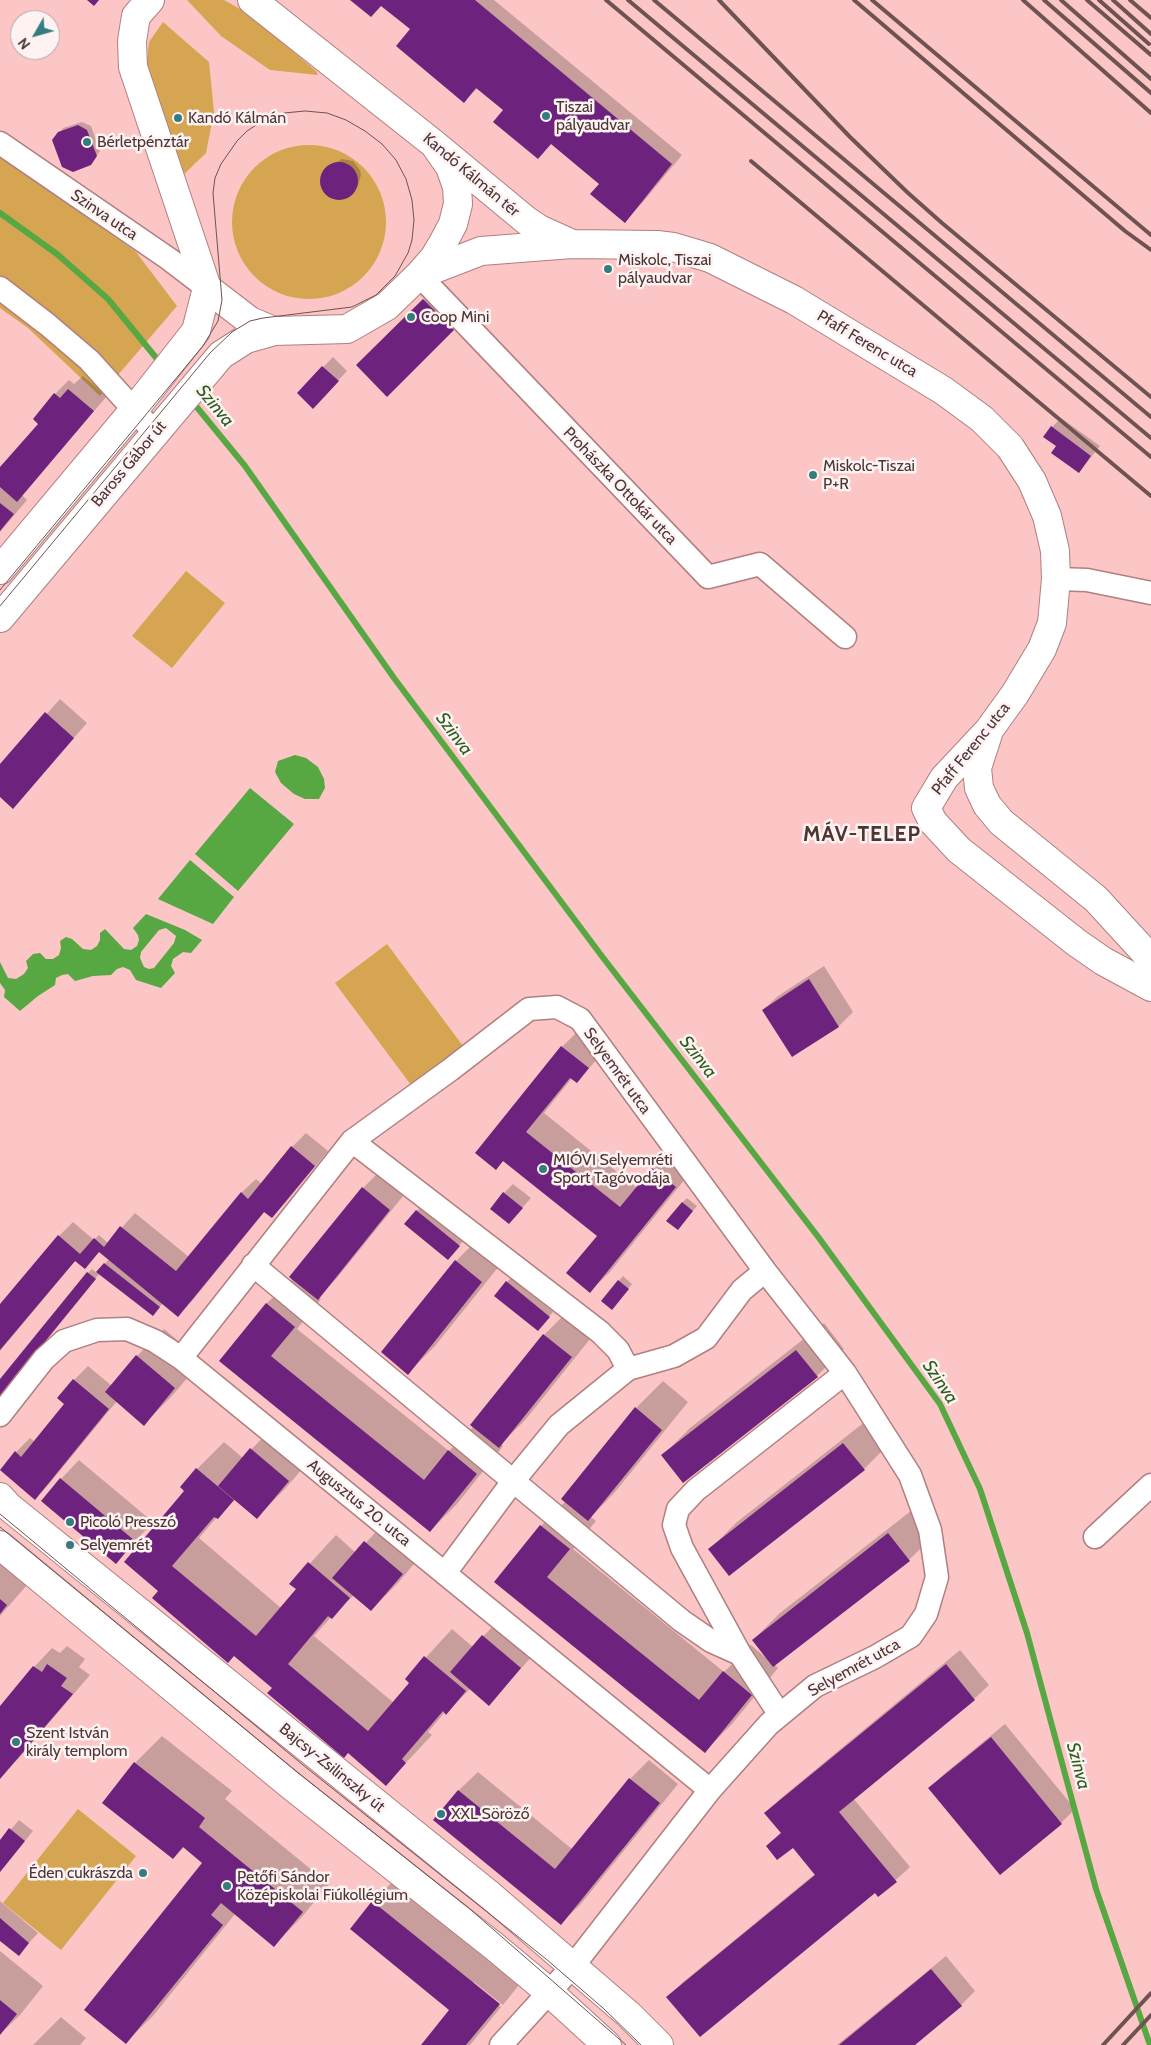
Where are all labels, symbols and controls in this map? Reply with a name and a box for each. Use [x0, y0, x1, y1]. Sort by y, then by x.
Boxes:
north arrow [10, 10, 60, 60]
text: N [14, 34, 34, 53]
place label: Tiszai pályaudvar [556, 97, 630, 135]
place label: Kandó Kálmán [188, 108, 286, 128]
marker: Tiszai pályaudvar [540, 110, 552, 122]
marker: Kandó Kálmán [172, 112, 184, 124]
street label: Kandó Kálmán tér [419, 129, 523, 221]
place label: Bérletpénztár [97, 132, 189, 152]
marker: Bérletpénztár [81, 136, 93, 148]
street label: Szinva utca [67, 186, 141, 244]
place label: Miskolc, Tiszai pályaudvar [618, 250, 711, 288]
marker: Miskolc, Tiszai pályaudvar [602, 263, 614, 275]
place label: Coop Mini [421, 307, 489, 327]
street label: Pfaff Ferenc utca [813, 307, 921, 381]
marker: Coop Mini [405, 311, 417, 323]
water label: Szinva [192, 381, 238, 431]
street label: Baross Gábor út [87, 417, 171, 511]
street label: Prohászka Ottokár utca [559, 423, 681, 549]
place label: Miskolc-Tiszai P+R [823, 456, 915, 494]
marker: Miskolc-Tiszai P+R [807, 469, 819, 481]
street label: Pfaff Ferenc utca [928, 699, 1014, 799]
water label: Szinva [431, 708, 477, 760]
district label: MÁV-TELEP [802, 822, 922, 848]
street label: Selyemrét utca [579, 1024, 655, 1118]
water label: Szinva [675, 1032, 721, 1082]
place label: MIÓVI Selyemréti Sport Tagóvodája [553, 1150, 673, 1188]
marker: MIÓVI Selyemréti Sport Tagóvodája [537, 1163, 549, 1175]
water label: Szinva [918, 1356, 962, 1408]
street label: Augusztus 20. utca [303, 1455, 415, 1551]
place label: Picoló Presszó [80, 1512, 176, 1532]
marker: Picoló Presszó [64, 1516, 76, 1528]
place label: Selyemrét [80, 1535, 150, 1555]
marker: Selyemrét [64, 1539, 76, 1551]
street label: Selyemrét utca [805, 1635, 903, 1701]
street label: Bajcsy-Zsilinszky út [275, 1719, 389, 1817]
place label: Szent István király templom [26, 1723, 128, 1761]
marker: Szent István király templom [10, 1736, 22, 1748]
water label: Szinva [1061, 1740, 1095, 1792]
place label: XXL Söröző [451, 1804, 530, 1824]
marker: XXL Söröző [435, 1808, 447, 1820]
place label: Éden cukrászda [29, 1863, 133, 1883]
marker: Éden cukrászda [137, 1867, 149, 1879]
place label: Petőfi Sándor Középiskolai Fiúkollégium [237, 1867, 408, 1905]
marker: Petőfi Sándor Középiskolai Fiúkollégium [221, 1880, 233, 1892]

